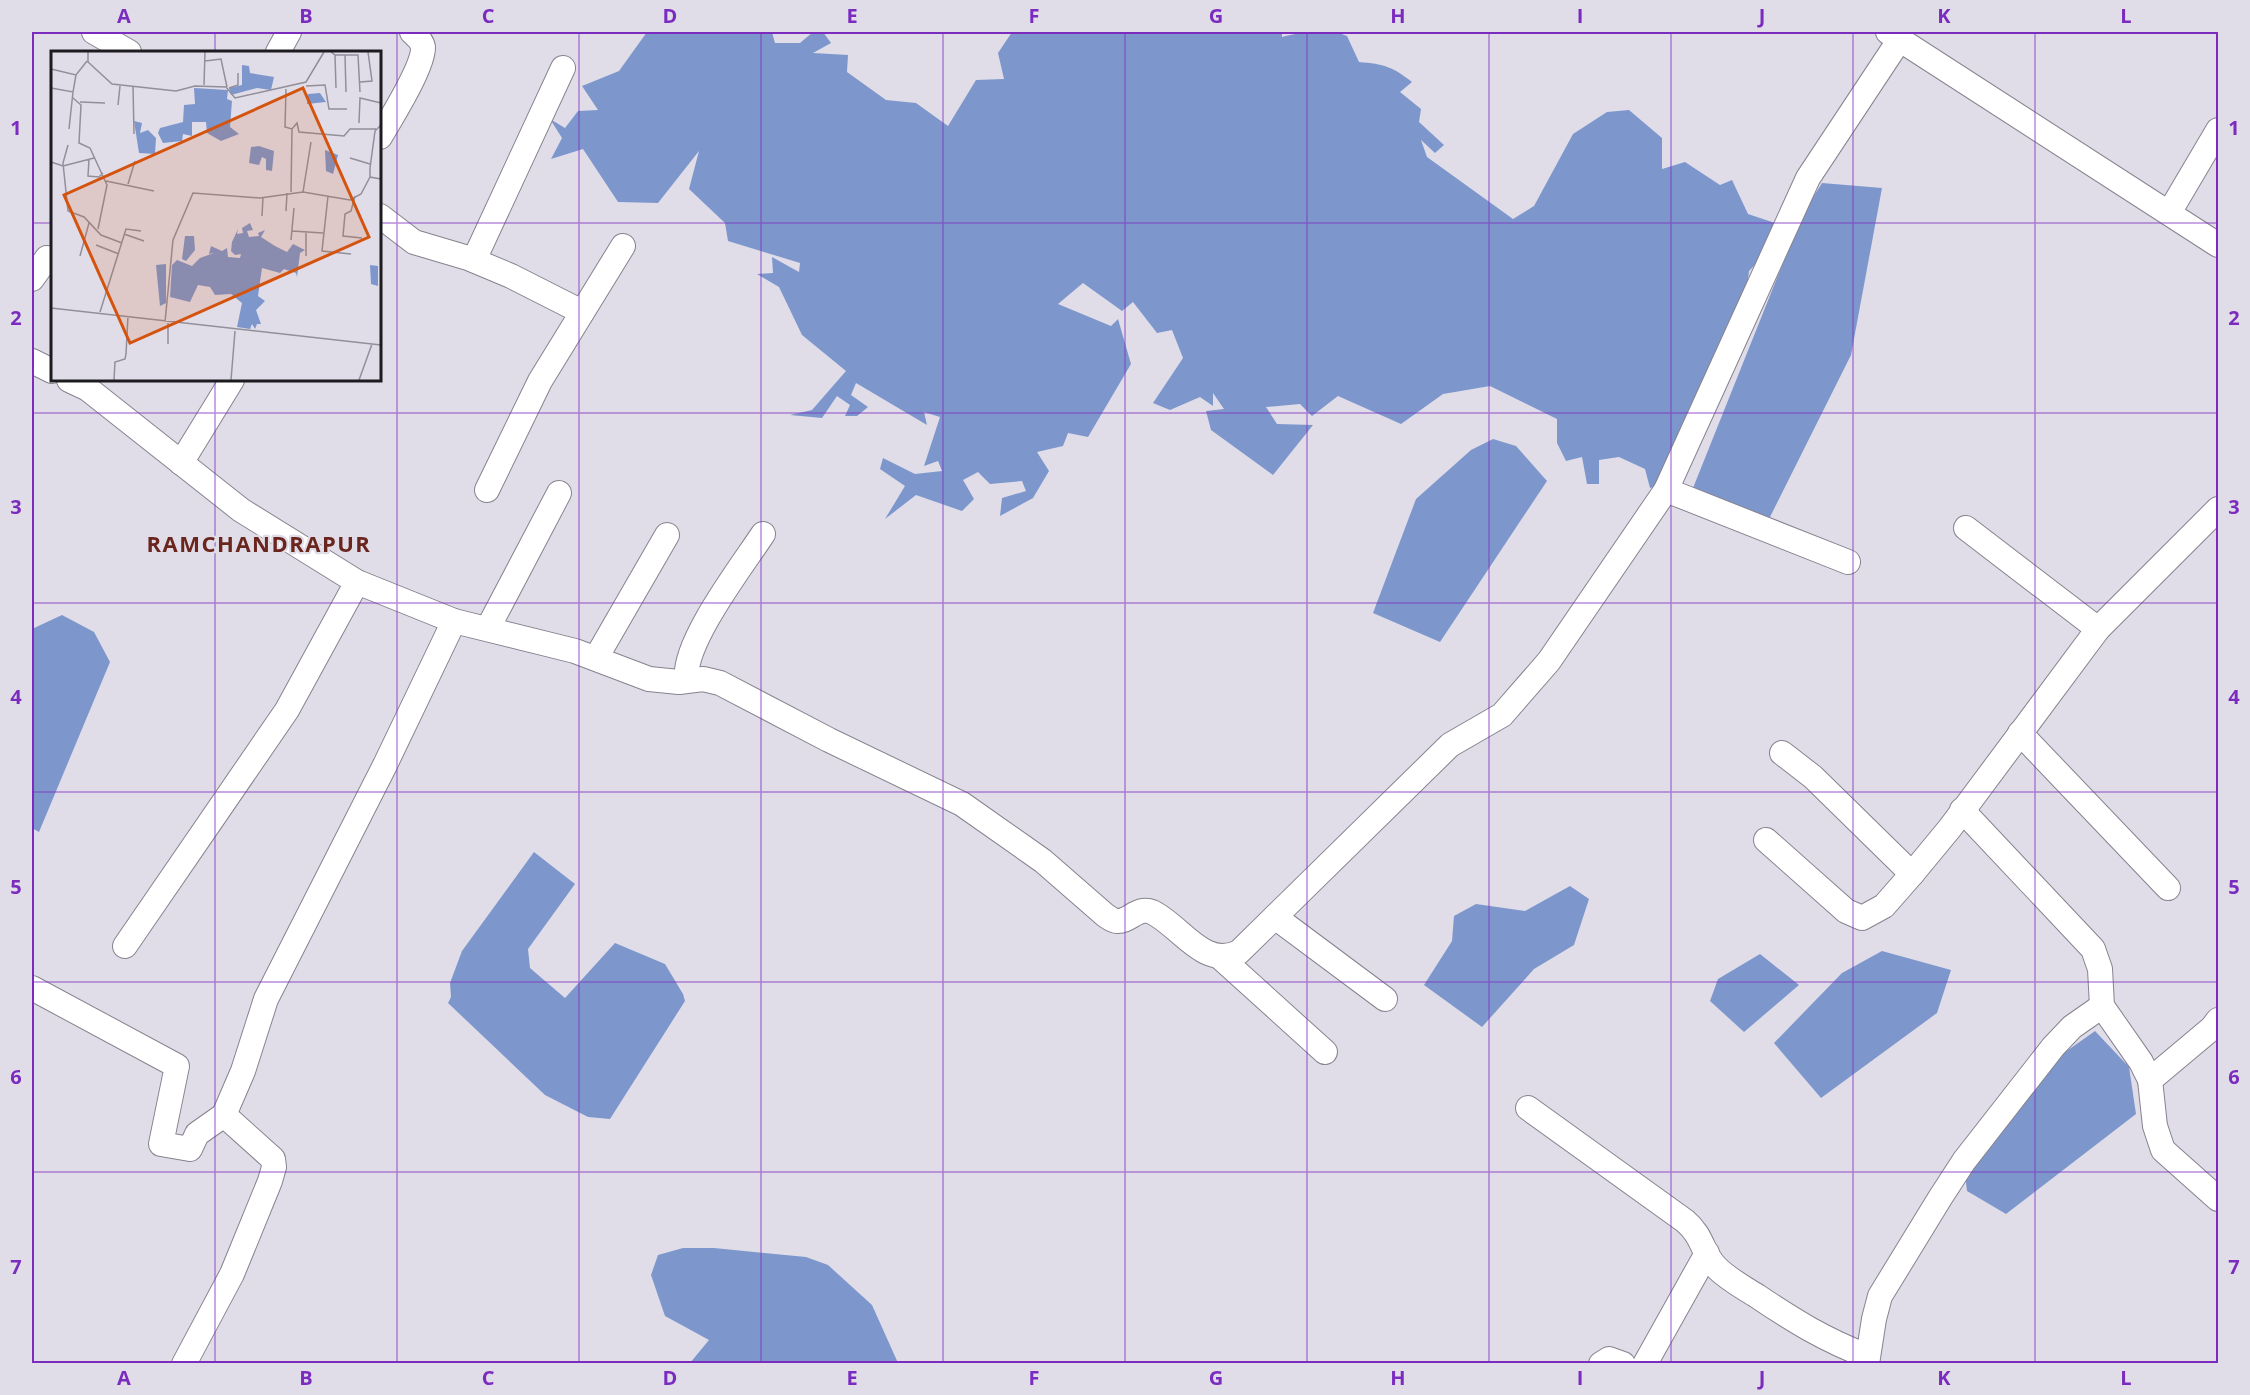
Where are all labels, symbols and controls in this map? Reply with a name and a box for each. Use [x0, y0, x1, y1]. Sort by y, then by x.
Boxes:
text: A [117, 2, 131, 29]
text: B [299, 2, 313, 29]
text: C [482, 2, 495, 29]
text: D [663, 2, 677, 29]
text: E [846, 2, 858, 29]
text: F [1029, 2, 1039, 29]
text: G [1209, 2, 1223, 29]
text: H [1390, 2, 1406, 29]
text: I [1577, 2, 1583, 29]
text: J [1757, 2, 1765, 29]
text: K [1937, 2, 1951, 29]
text: L [2120, 2, 2132, 29]
inset map [51, 51, 381, 381]
text: 1 [10, 114, 22, 141]
text: 1 [2228, 114, 2240, 141]
text: 2 [10, 304, 22, 331]
text: 2 [2228, 304, 2240, 331]
text: 3 [10, 493, 22, 520]
text: 3 [2228, 493, 2240, 520]
district label: RAMCHANDRAPUR [147, 528, 371, 558]
text: 4 [10, 683, 22, 710]
text: 4 [2228, 683, 2240, 710]
text: 5 [10, 873, 22, 900]
text: 5 [2228, 873, 2240, 900]
text: 6 [10, 1063, 22, 1090]
text: 6 [2228, 1063, 2240, 1090]
text: 7 [10, 1253, 22, 1280]
text: 7 [2228, 1253, 2240, 1280]
text: A [117, 1364, 131, 1391]
text: B [299, 1364, 313, 1391]
text: C [482, 1364, 495, 1391]
text: D [663, 1364, 677, 1391]
text: E [846, 1364, 858, 1391]
text: F [1029, 1364, 1039, 1391]
text: G [1209, 1364, 1223, 1391]
text: H [1390, 1364, 1406, 1391]
text: I [1577, 1364, 1583, 1391]
text: J [1757, 1364, 1765, 1391]
text: K [1937, 1364, 1951, 1391]
text: L [2120, 1364, 2132, 1391]

